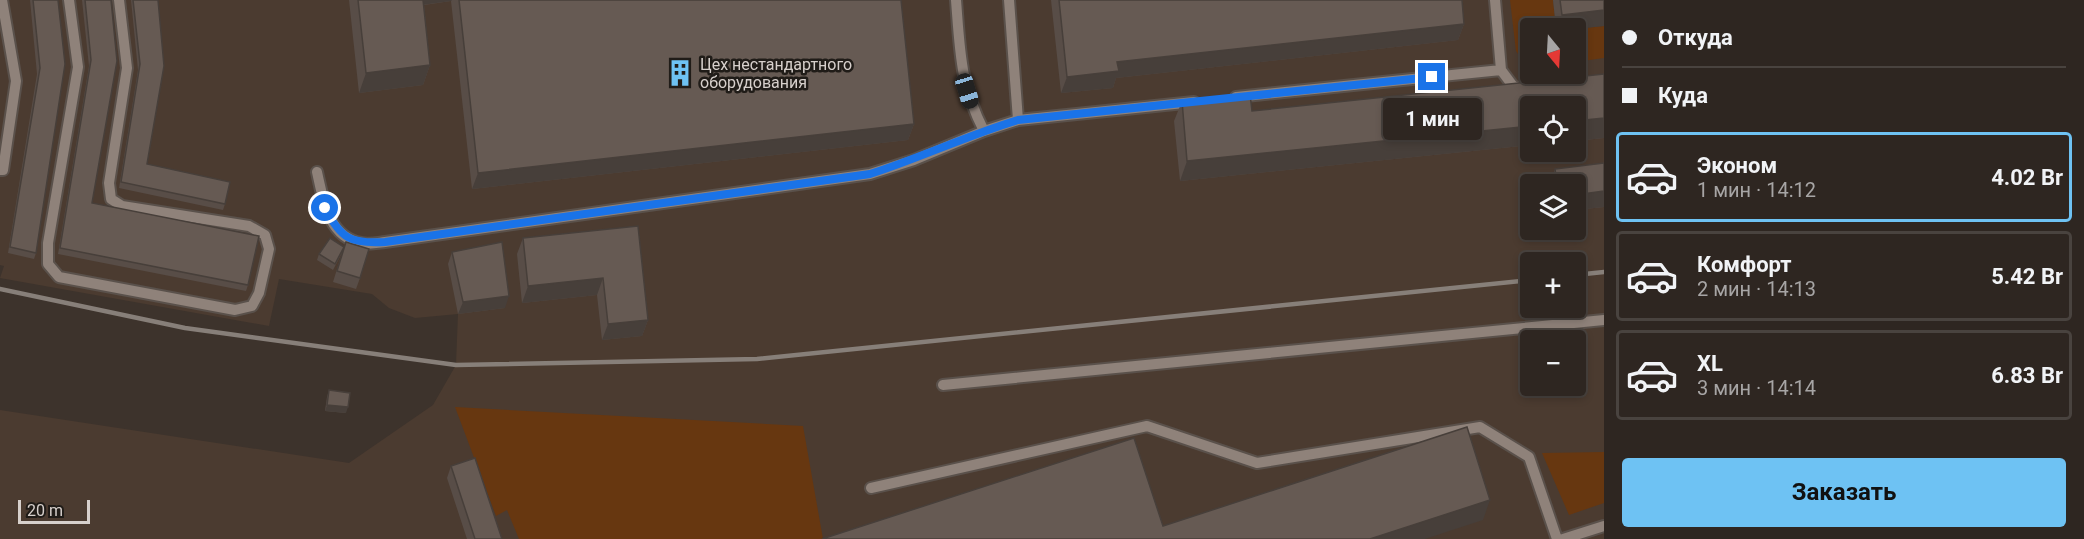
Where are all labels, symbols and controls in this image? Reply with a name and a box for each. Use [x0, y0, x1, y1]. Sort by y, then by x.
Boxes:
north arrow [1520, 18, 1586, 84]
map controls [1520, 18, 1586, 396]
text: Откуда [1658, 25, 1733, 50]
place label: Цех нестандартного оборудования [700, 55, 852, 92]
building icon: Цех нестандартного оборудования [665, 58, 695, 88]
route end [1418, 63, 1445, 90]
car [953, 71, 981, 111]
text: Куда [1658, 83, 1708, 108]
button: locate [1520, 96, 1586, 162]
callout: 1 мин [1382, 98, 1482, 140]
text: 1 мин [1405, 107, 1460, 131]
icon: car [1625, 150, 1679, 204]
text: Эконом [1697, 153, 1777, 178]
text: 4.02 Br [1991, 165, 2063, 190]
button: layers [1520, 174, 1586, 240]
text: 1 мин · 14:12 [1697, 178, 1816, 202]
route start [311, 194, 338, 221]
icon: car [1625, 249, 1679, 303]
button: + [1520, 252, 1586, 318]
text: Комфорт [1697, 252, 1792, 277]
text: 5.42 Br [1991, 264, 2063, 289]
text: 2 мин · 14:13 [1697, 277, 1816, 301]
button: − [1520, 330, 1586, 396]
icon: car [1625, 348, 1679, 402]
text: XL [1697, 351, 1723, 376]
text: 6.83 Br [1991, 363, 2063, 388]
text: 3 мин · 14:14 [1697, 376, 1816, 400]
button: Заказать [1622, 458, 2066, 527]
scale bar [18, 497, 90, 524]
text: 20 m [27, 501, 63, 520]

